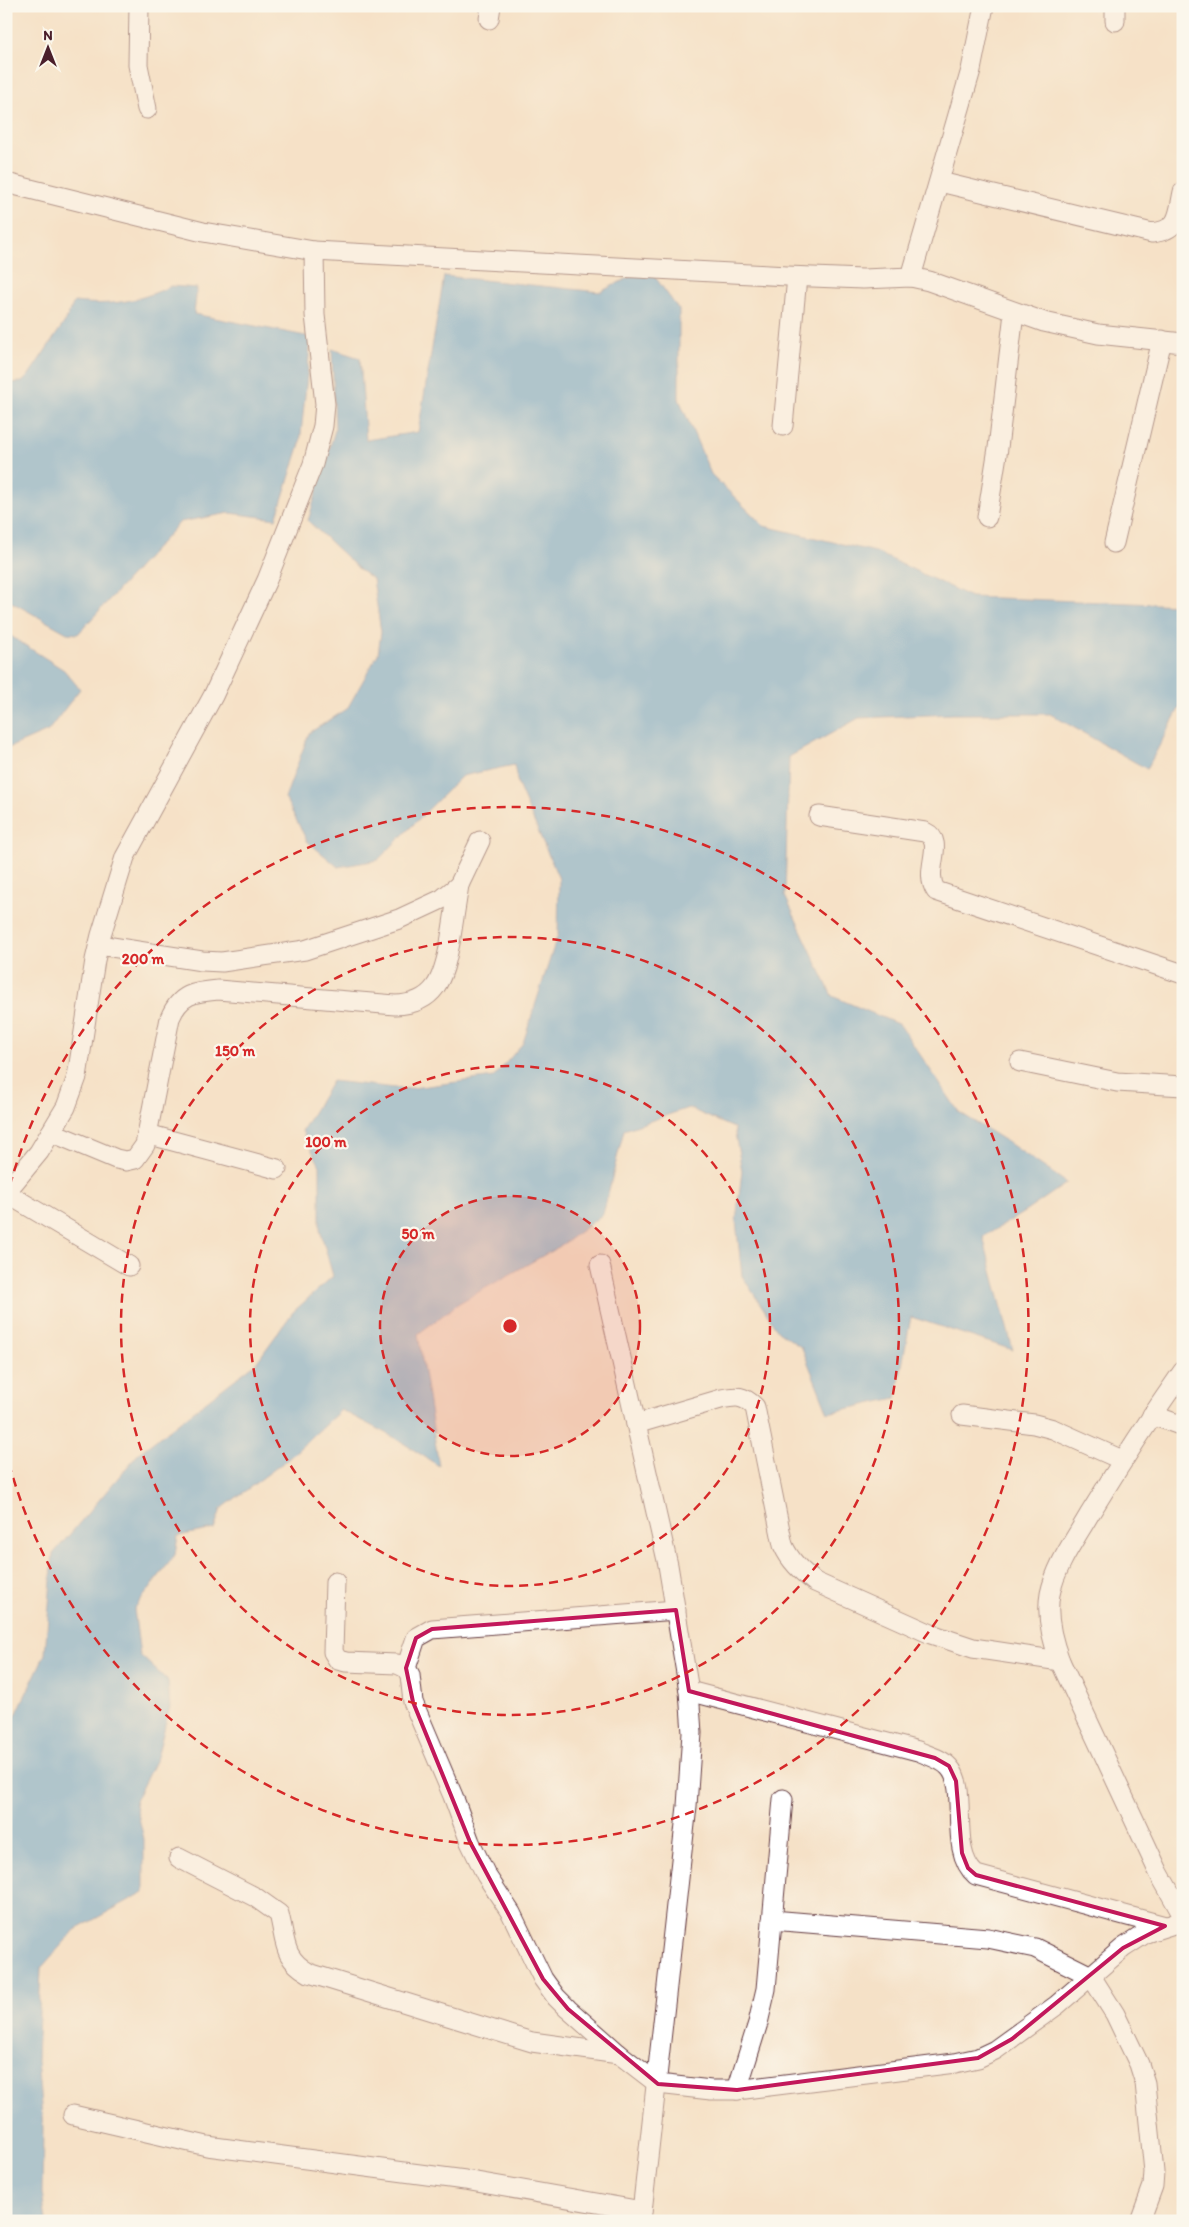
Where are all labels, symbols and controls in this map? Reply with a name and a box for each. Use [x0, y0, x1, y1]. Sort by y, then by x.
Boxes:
north arrow [22, 22, 72, 72]
text: N [43, 27, 53, 44]
text: 200 m [122, 950, 165, 968]
text: 150 m [215, 1042, 255, 1060]
text: 100 m [305, 1133, 347, 1151]
text: 50 m [401, 1225, 435, 1243]
centre of rings [501, 1317, 519, 1335]

